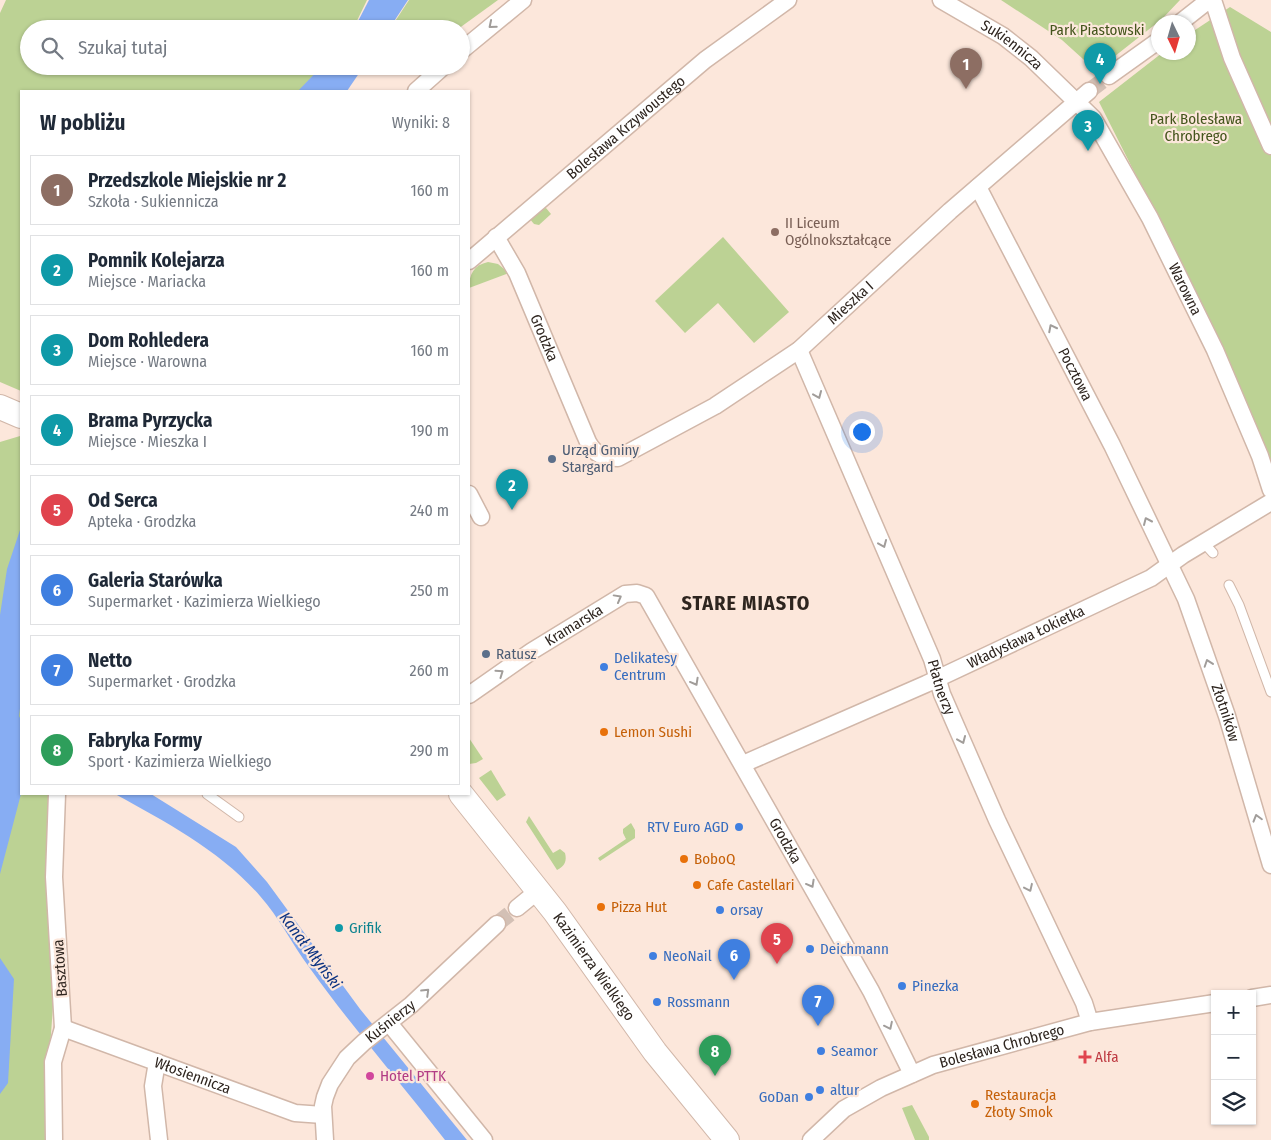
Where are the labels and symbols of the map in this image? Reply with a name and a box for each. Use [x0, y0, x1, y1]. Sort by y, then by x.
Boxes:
north arrow [1151, 15, 1196, 60]
street label: Sukiennicza [978, 16, 1047, 74]
one-way arrow [488, 19, 497, 28]
park label: Park Piastowski [1049, 21, 1145, 39]
pin: 4 [1084, 43, 1116, 84]
pin: 1 [950, 48, 982, 89]
street label: Bolesława Krzywoustego [563, 72, 689, 183]
pin: 3 [1072, 110, 1104, 151]
park label: Park Bolesława Chrobrego [1150, 110, 1242, 145]
place label: II Liceum Ogólnokształcące [785, 214, 892, 249]
marker: II Liceum Ogólnokształcące [769, 226, 781, 238]
street label: Warowna [1165, 260, 1205, 318]
street label: Mieszka I [824, 277, 877, 328]
street label: Grodzka [526, 312, 562, 364]
one-way arrow [1048, 325, 1058, 334]
street label: Pocztowa [1054, 345, 1096, 404]
one-way arrow [812, 390, 823, 399]
your location [849, 419, 875, 445]
place label: Urząd Gminy Stargard [562, 441, 639, 476]
marker: Urząd Gminy Stargard [546, 453, 558, 465]
pin: 2 [496, 469, 528, 510]
one-way arrow [1143, 517, 1154, 526]
one-way arrow [877, 539, 887, 548]
district label: STARE MIASTO [682, 591, 810, 615]
one-way arrow [613, 594, 622, 604]
street label: Kramarska [542, 601, 606, 650]
street label: Władysława Łokietka [964, 602, 1087, 672]
place label: Ratusz [496, 645, 537, 663]
marker: Ratusz [480, 648, 492, 660]
place label: Delikatesy Centrum [614, 649, 677, 684]
street label: Płatnerzy [924, 657, 959, 718]
one-way arrow [1204, 659, 1214, 668]
marker: Delikatesy Centrum [598, 661, 610, 673]
one-way arrow [495, 670, 504, 679]
one-way arrow [689, 676, 699, 685]
street label: Złotników [1207, 681, 1243, 744]
place label: Lemon Sushi [614, 723, 692, 741]
marker: Lemon Sushi [598, 726, 610, 738]
one-way arrow [957, 735, 967, 743]
one-way arrow [1253, 814, 1263, 822]
street label: Grodzka [765, 815, 805, 867]
place label: RTV Euro AGD [647, 818, 729, 836]
marker: RTV Euro AGD [733, 821, 745, 833]
place label: BoboQ [694, 850, 736, 868]
marker: BoboQ [678, 853, 690, 865]
place label: Cafe Castellari [707, 876, 795, 894]
one-way arrow [804, 878, 814, 887]
marker: Cafe Castellari [691, 879, 703, 891]
one-way arrow [1023, 883, 1033, 892]
place label: Pizza Hut [611, 898, 667, 916]
marker: Pizza Hut [595, 901, 607, 913]
place label: orsay [730, 901, 763, 919]
marker: orsay [714, 904, 726, 916]
water label: Kanał Młyński [276, 908, 346, 992]
street label: Kazimierza Wielkiego [549, 909, 639, 1024]
place label: Grifik [349, 919, 381, 937]
marker: Grifik [333, 922, 345, 934]
pin: 5 [761, 923, 793, 964]
street label: Basztowa [49, 939, 71, 997]
pin: 6 [718, 939, 750, 980]
place label: Deichmann [820, 940, 889, 958]
marker: Deichmann [804, 943, 816, 955]
place label: NeoNail [663, 947, 712, 965]
marker: NeoNail [647, 950, 659, 962]
place label: Pinezka [912, 977, 959, 995]
marker: Pinezka [896, 980, 908, 992]
pin: 7 [802, 985, 834, 1026]
one-way arrow [420, 988, 429, 997]
place label: Rossmann [667, 993, 730, 1011]
street label: Kuśnierzy [362, 996, 419, 1047]
marker: Rossmann [651, 996, 663, 1008]
street label: Bolesława Chrobrego [937, 1020, 1066, 1072]
one-way arrow [883, 1021, 893, 1030]
pin: 8 [699, 1035, 731, 1076]
place label: Seamor [831, 1042, 878, 1060]
marker: Seamor [815, 1045, 827, 1057]
place label: Alfa [1095, 1048, 1118, 1066]
marker: Alfa [1079, 1051, 1091, 1063]
street label: Włosiennicza [152, 1053, 233, 1098]
place label: Hotel PTTK [380, 1067, 446, 1085]
marker: Hotel PTTK [364, 1070, 376, 1082]
place label: altur [830, 1081, 860, 1099]
marker: altur [814, 1084, 826, 1096]
place label: Restauracja Złoty Smok [985, 1086, 1056, 1121]
place label: GoDan [759, 1088, 799, 1106]
marker: GoDan [803, 1091, 815, 1103]
marker: Restauracja Złoty Smok [969, 1098, 981, 1110]

